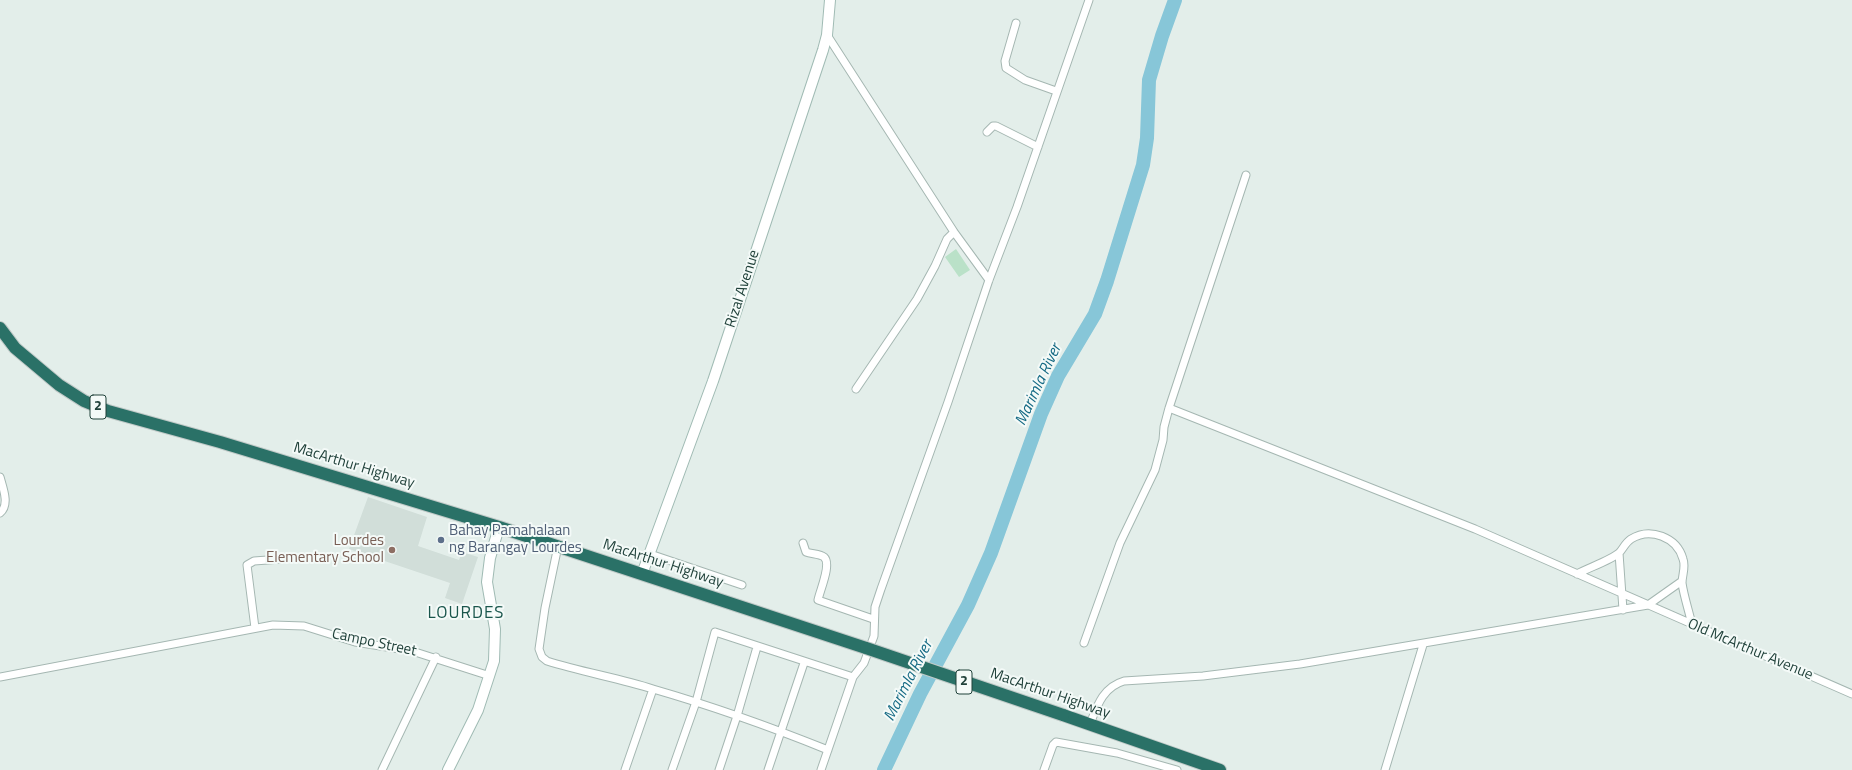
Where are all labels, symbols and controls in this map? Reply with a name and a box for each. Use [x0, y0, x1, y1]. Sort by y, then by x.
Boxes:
street label: Rizal Avenue [722, 248, 764, 330]
water label: Marimla River [1012, 341, 1066, 429]
road number: 2 [90, 395, 106, 419]
street label: MacArthur Highway [291, 439, 417, 493]
place label: Bahay Pamahalaan ng Barangay Lourdes [449, 522, 582, 557]
place label: Lourdes Elementary School [266, 532, 384, 567]
marker: Bahay Pamahalaan ng Barangay Lourdes [436, 535, 446, 545]
street label: MacArthur Highway [600, 536, 726, 592]
marker: Lourdes Elementary School [387, 545, 397, 555]
district label: LOURDES [428, 604, 504, 624]
street label: Old McArthur Avenue [1685, 615, 1815, 685]
street label: Campo Street [330, 625, 418, 661]
water label: Marimla River [880, 637, 938, 725]
street label: MacArthur Highway [988, 665, 1112, 723]
road number: 2 [956, 670, 972, 694]

